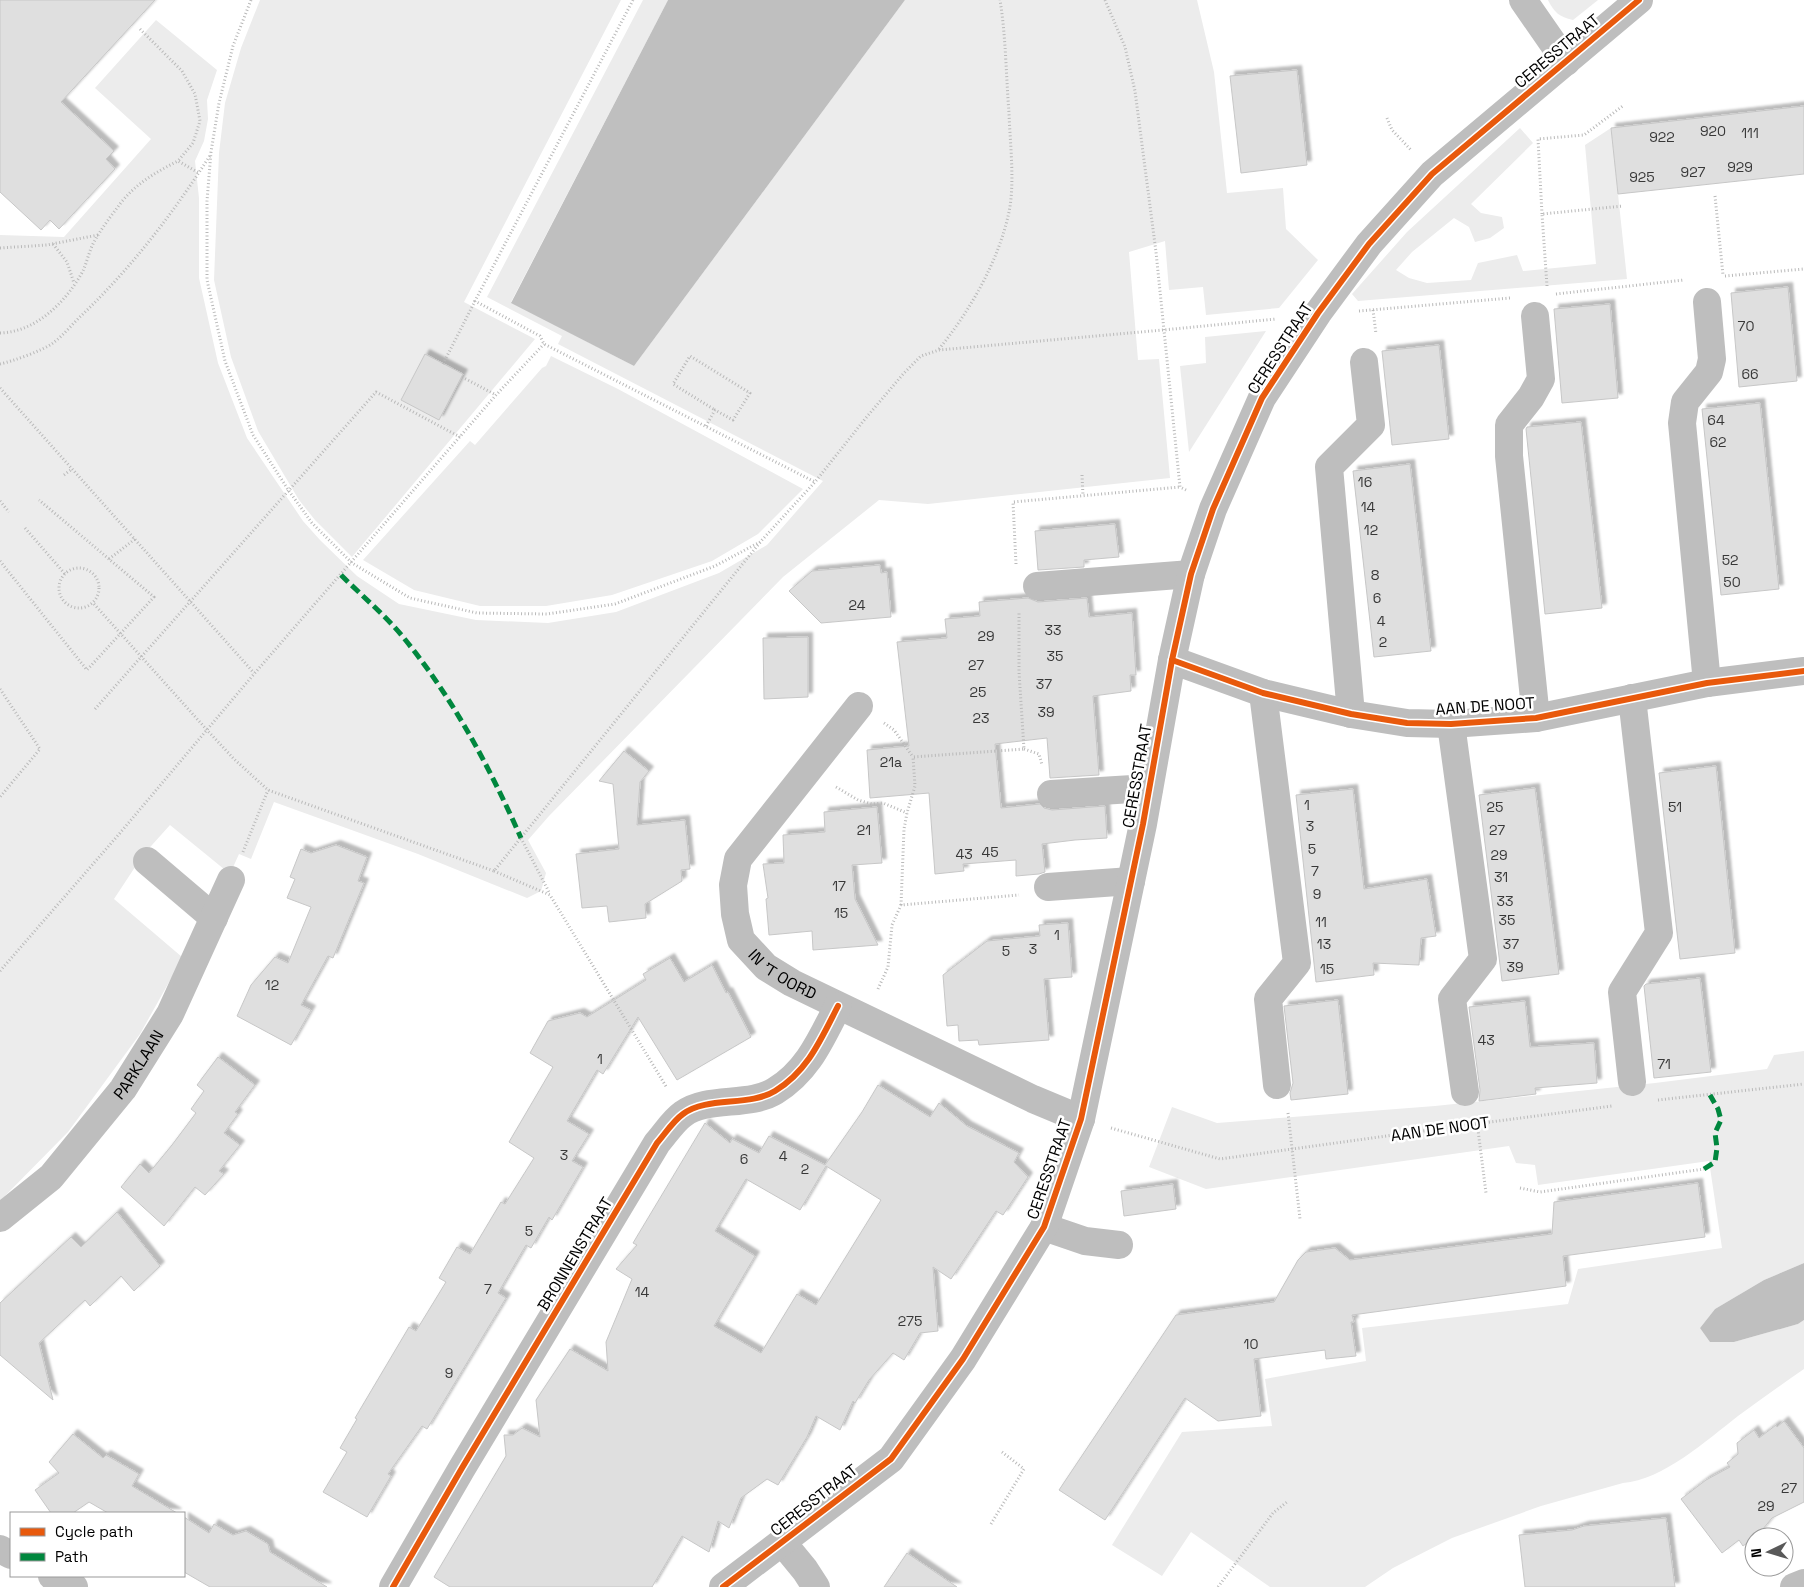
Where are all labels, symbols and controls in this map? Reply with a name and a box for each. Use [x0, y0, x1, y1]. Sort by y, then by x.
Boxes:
street label: CERESSTRAAT [1510, 9, 1604, 93]
house number: 920 [1700, 122, 1726, 140]
house number: 111 [1741, 124, 1759, 142]
house number: 922 [1649, 128, 1675, 146]
house number: 929 [1727, 158, 1753, 176]
house number: 927 [1681, 163, 1706, 181]
house number: 925 [1629, 168, 1655, 186]
street label: CERESSTRAAT [1242, 298, 1318, 398]
house number: 70 [1738, 317, 1754, 335]
house number: 66 [1741, 365, 1759, 383]
house number: 64 [1707, 411, 1725, 429]
house number: 62 [1710, 433, 1726, 451]
house number: 16 [1358, 473, 1372, 491]
house number: 14 [1361, 498, 1376, 516]
house number: 12 [1364, 521, 1378, 539]
house number: 52 [1722, 551, 1738, 569]
house number: 8 [1371, 566, 1380, 584]
house number: 50 [1723, 573, 1741, 591]
house number: 6 [1373, 589, 1381, 607]
house number: 24 [849, 596, 866, 614]
house number: 4 [1377, 612, 1386, 630]
house number: 33 [1045, 621, 1061, 639]
house number: 29 [978, 627, 994, 645]
house number: 2 [1379, 633, 1387, 651]
house number: 35 [1047, 647, 1063, 665]
house number: 27 [968, 656, 984, 674]
house number: 37 [1036, 675, 1052, 693]
house number: 25 [970, 683, 986, 701]
street label: AAN DE NOOT [1435, 692, 1535, 720]
house number: 39 [1037, 703, 1055, 721]
house number: 23 [973, 709, 989, 727]
street label: CERESSTRAAT [1118, 722, 1156, 830]
house number: 21a [880, 753, 902, 771]
house number: 1 [1304, 796, 1310, 814]
house number: 25 [1487, 798, 1503, 816]
house number: 51 [1668, 798, 1682, 816]
house number: 3 [1306, 817, 1314, 835]
house number: 21 [857, 821, 871, 839]
house number: 27 [1489, 821, 1505, 839]
house number: 5 [1308, 840, 1316, 858]
house number: 45 [981, 843, 999, 861]
house number: 43 [955, 845, 973, 863]
house number: 29 [1491, 846, 1507, 864]
house number: 7 [1311, 862, 1319, 880]
house number: 31 [1494, 868, 1508, 886]
house number: 17 [832, 877, 846, 895]
house number: 9 [1313, 885, 1321, 903]
house number: 33 [1497, 892, 1513, 910]
house number: 15 [834, 904, 848, 922]
house number: 35 [1499, 911, 1515, 929]
house number: 11 [1315, 913, 1327, 931]
house number: 1 [1054, 926, 1060, 944]
house number: 13 [1317, 935, 1331, 953]
house number: 37 [1503, 935, 1519, 953]
house number: 3 [1029, 940, 1037, 958]
house number: 5 [1002, 942, 1010, 960]
street label: IN 'T OORD [744, 944, 820, 1004]
house number: 39 [1506, 958, 1524, 976]
house number: 15 [1320, 960, 1334, 978]
house number: 12 [265, 976, 279, 994]
street label: PARKLAAN [108, 1026, 168, 1104]
house number: 43 [1477, 1031, 1495, 1049]
house number: 1 [597, 1050, 603, 1068]
house number: 71 [1657, 1055, 1671, 1073]
street label: AAN DE NOOT [1389, 1112, 1491, 1146]
street label: CERESSTRAAT [1022, 1116, 1076, 1222]
house number: 3 [560, 1146, 568, 1164]
house number: 4 [779, 1147, 788, 1165]
house number: 6 [740, 1150, 748, 1168]
house number: 2 [801, 1160, 809, 1178]
street label: BRONNENSTRAAT [533, 1193, 617, 1315]
house number: 5 [525, 1222, 533, 1240]
house number: 7 [484, 1280, 492, 1298]
house number: 14 [635, 1283, 650, 1301]
house number: 275 [898, 1312, 922, 1330]
house number: 10 [1244, 1335, 1258, 1353]
house number: 9 [445, 1364, 453, 1382]
street label: CERESSTRAAT [766, 1459, 862, 1541]
house number: 27 [1781, 1479, 1797, 1497]
house number: 29 [1758, 1497, 1774, 1515]
legend [10, 1512, 185, 1577]
text: Cycle path [55, 1522, 133, 1541]
north arrow [1744, 1527, 1794, 1577]
text: Path [55, 1547, 88, 1566]
text: N [1747, 1548, 1765, 1559]

